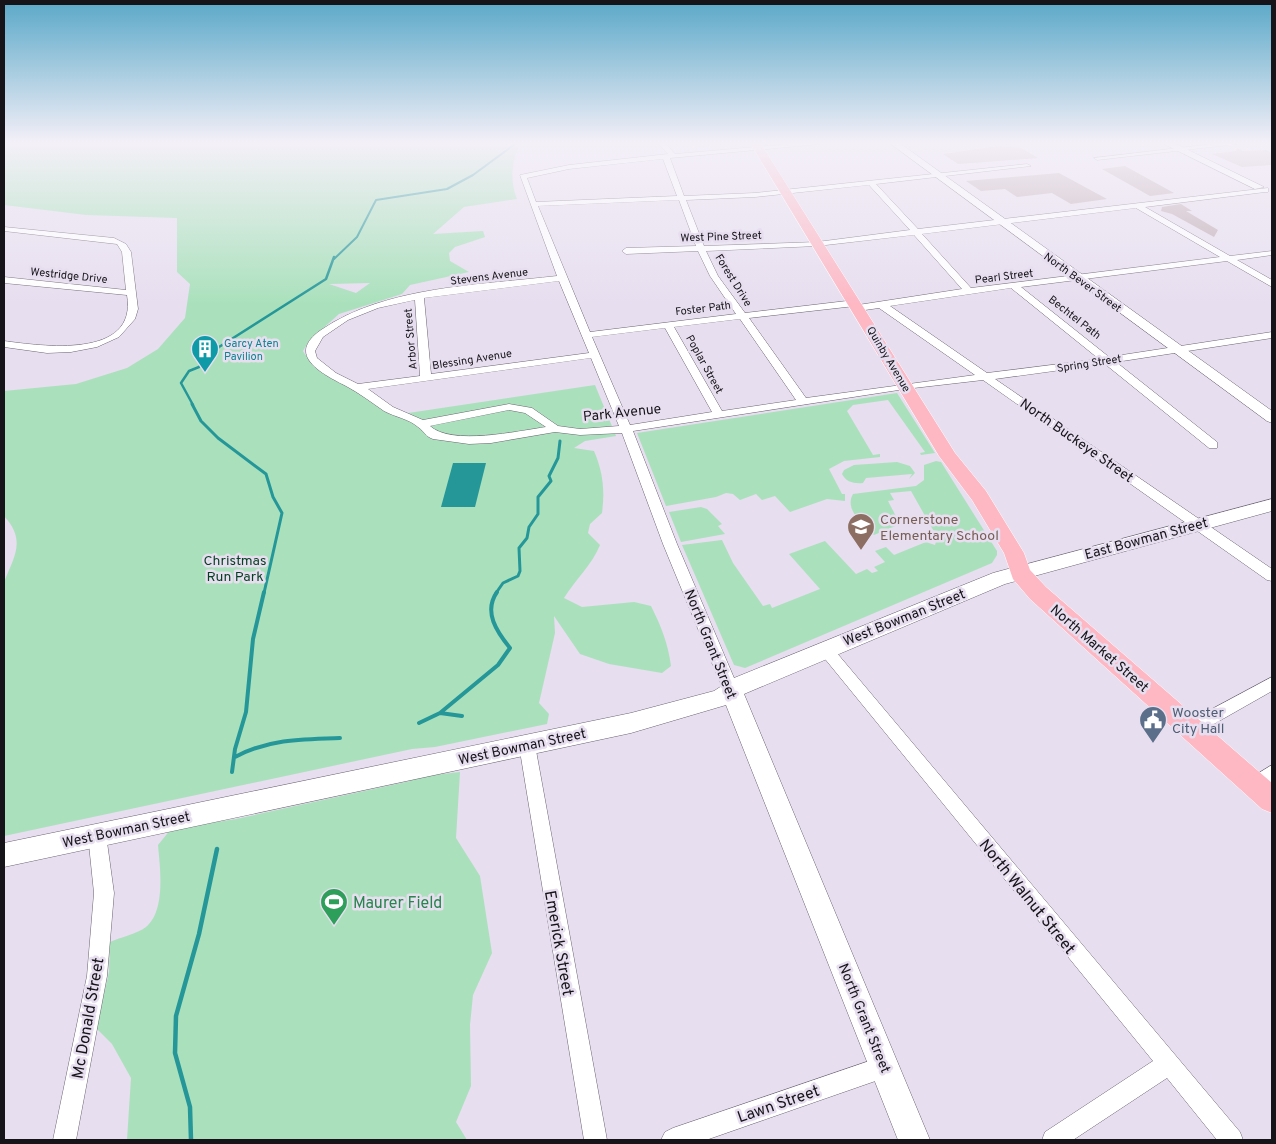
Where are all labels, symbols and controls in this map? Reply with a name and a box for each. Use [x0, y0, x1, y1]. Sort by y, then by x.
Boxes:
street label: West Pine Street [680, 229, 762, 245]
street label: North Bever Street [1041, 250, 1124, 316]
street label: Forest Drive [712, 252, 755, 309]
street label: Westridge Drive [30, 265, 108, 287]
street label: Stevens Avenue [450, 265, 529, 289]
street label: Pearl Street [974, 266, 1034, 288]
street label: Bechtel Path [1045, 293, 1103, 343]
street label: Foster Path [675, 299, 732, 319]
street label: Arbor Street [401, 308, 421, 370]
street label: Quinby Avenue [863, 324, 913, 395]
street label: Poplar Street [682, 333, 726, 396]
building icon: Garcy Aten Pavilion [190, 334, 220, 373]
place label: Garcy Aten Pavilion [224, 337, 279, 364]
street label: Blessing Avenue [431, 347, 513, 373]
street label: Spring Street [1056, 352, 1122, 376]
street label: North Buckeye Street [1016, 396, 1136, 487]
street label: Park Avenue [582, 401, 662, 426]
school or university icon: Cornerstone Elementary School [846, 512, 876, 551]
place label: Cornerstone Elementary School [880, 512, 999, 545]
street label: East Bowman Street [1083, 515, 1210, 564]
park label: Christmas Run Park [203, 553, 267, 586]
street label: West Bowman Street [841, 586, 968, 651]
street label: North Grant Street [680, 587, 739, 702]
street label: North Market Street [1046, 602, 1152, 696]
public building icon: Wooster City Hall [1138, 705, 1168, 744]
place label: Wooster City Hall [1172, 705, 1224, 738]
street label: West Bowman Street [457, 726, 588, 769]
street label: West Bowman Street [61, 809, 192, 852]
street label: North Walnut Street [974, 836, 1079, 959]
sports icon: Maurer Field [319, 887, 349, 926]
street label: Emerick Street [539, 889, 577, 998]
place label: Maurer Field [353, 894, 442, 914]
street label: Mc Donald Street [68, 956, 109, 1081]
street label: North Grant Street [834, 961, 893, 1076]
street label: Lawn Street [735, 1082, 822, 1128]

